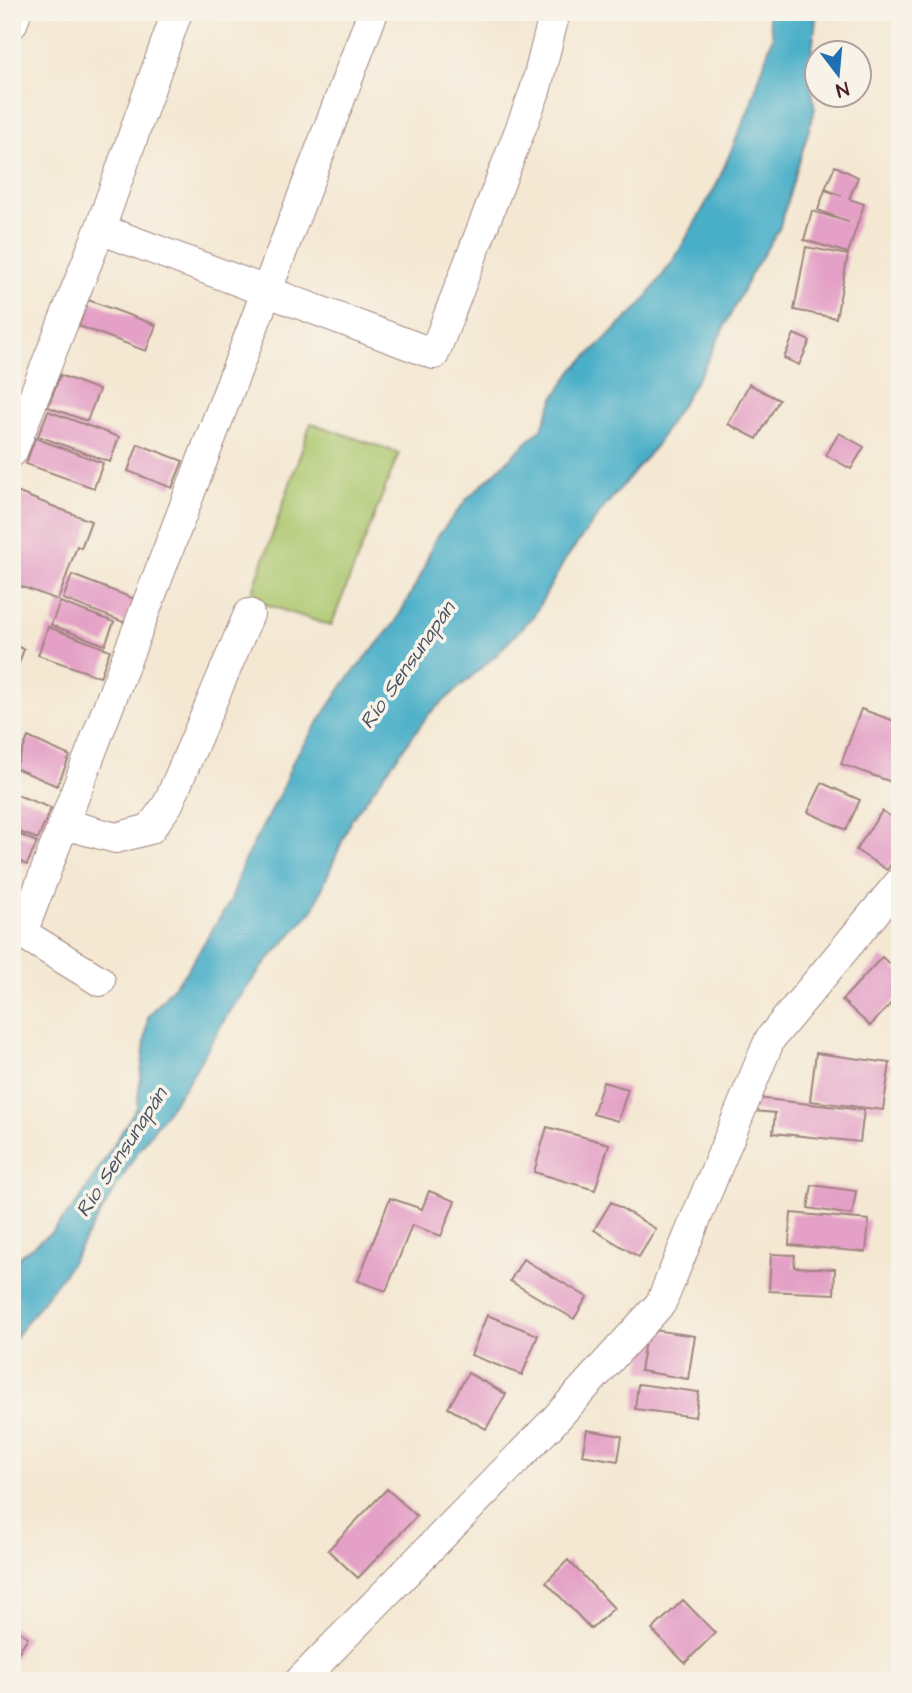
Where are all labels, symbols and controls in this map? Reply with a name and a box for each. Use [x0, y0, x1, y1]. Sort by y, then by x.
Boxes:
north arrow [804, 38, 874, 108]
text: N [833, 74, 852, 104]
water label: Río Sensunapán [353, 595, 463, 735]
water label: Río Sensunapán [69, 1081, 175, 1223]

